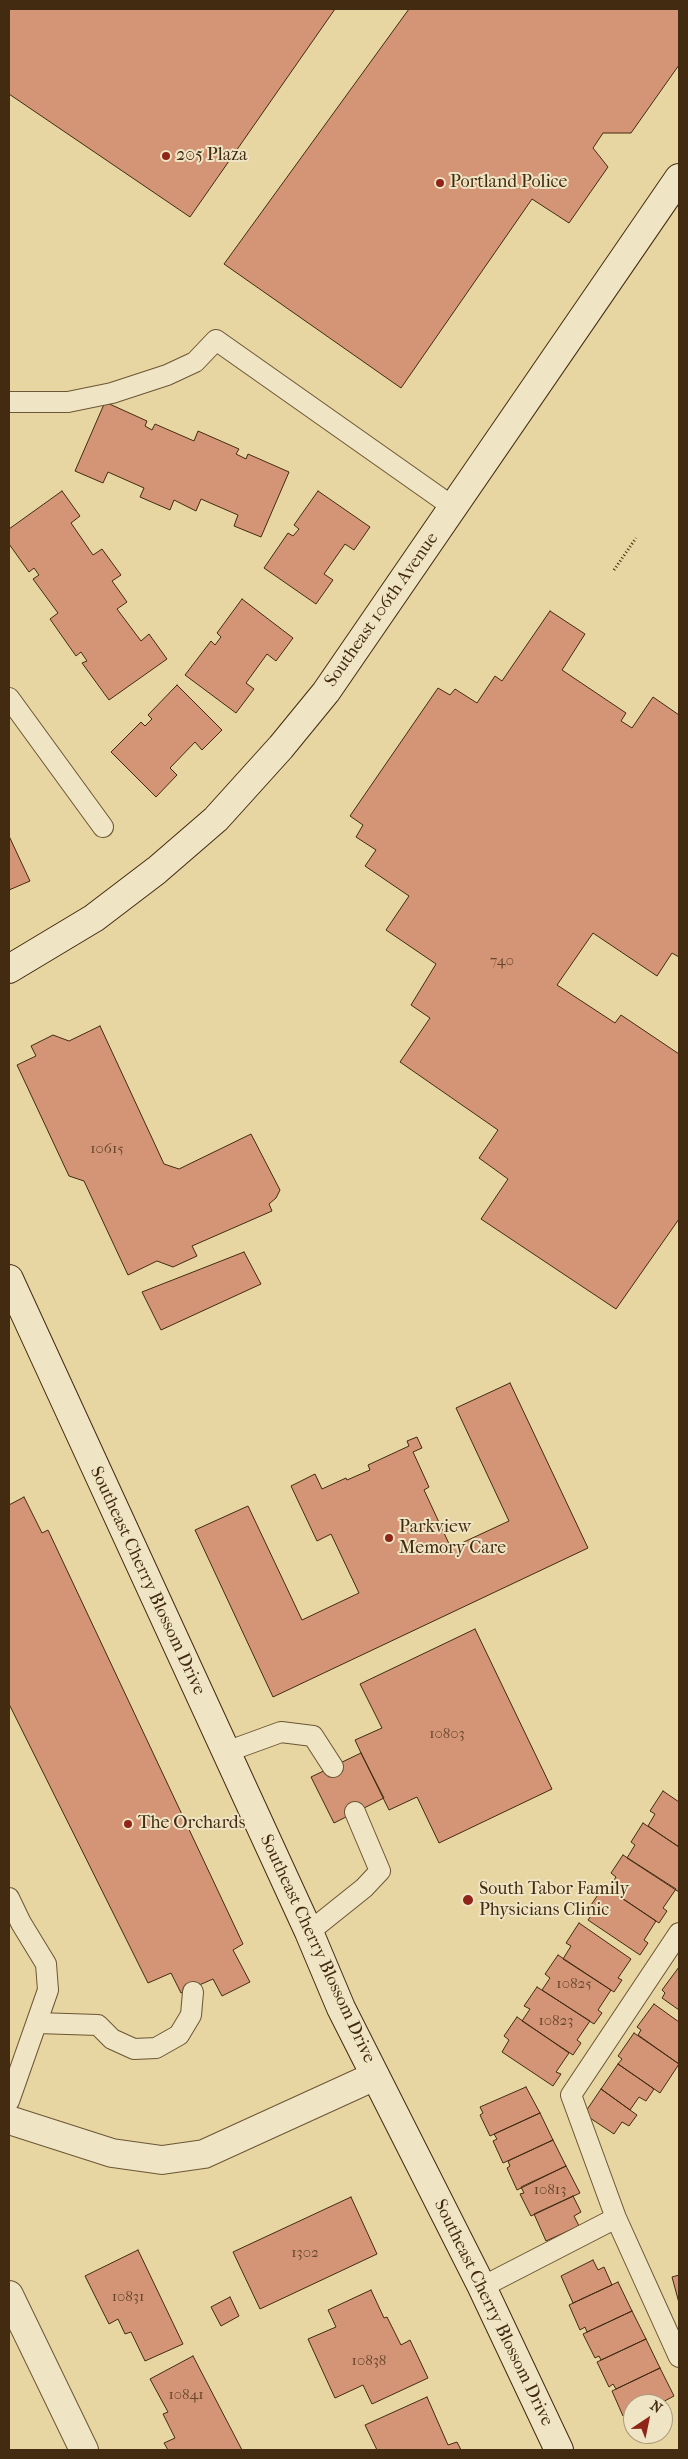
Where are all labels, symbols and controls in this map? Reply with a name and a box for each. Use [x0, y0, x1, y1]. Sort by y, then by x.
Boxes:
place label: 205 Plaza [176, 145, 247, 167]
marker: 205 Plaza [160, 150, 172, 162]
place label: Portland Police [450, 172, 567, 194]
marker: Portland Police [434, 177, 446, 189]
street label: Southeast 106th Avenue [321, 529, 443, 691]
house number: 740 [490, 952, 514, 970]
house number: 10615 [90, 1140, 124, 1158]
street label: Southeast Cherry Blossom Drive [84, 1463, 210, 1699]
place label: Parkview Memory Care [399, 1517, 506, 1560]
marker: Parkview Memory Care [383, 1532, 395, 1544]
house number: 10803 [429, 1725, 465, 1743]
place label: The Orchards [138, 1813, 245, 1835]
marker: The Orchards [122, 1818, 134, 1830]
street label: Southeast Cherry Blossom Drive [254, 1831, 380, 2067]
place label: South Tabor Family Physicians Clinic [479, 1879, 629, 1922]
marker: South Tabor Family Physicians Clinic [461, 1893, 475, 1907]
house number: 10825 [556, 1975, 592, 1993]
house number: 10823 [539, 2012, 573, 2030]
house number: 10813 [534, 2181, 566, 2199]
street label: Southeast Cherry Blossom Drive [429, 2196, 557, 2430]
house number: 1302 [291, 2244, 319, 2262]
house number: 10831 [112, 2288, 144, 2306]
house number: 10838 [352, 2352, 386, 2370]
house number: 10841 [168, 2386, 204, 2404]
north arrow [623, 2394, 673, 2444]
text: N [647, 2397, 665, 2417]

